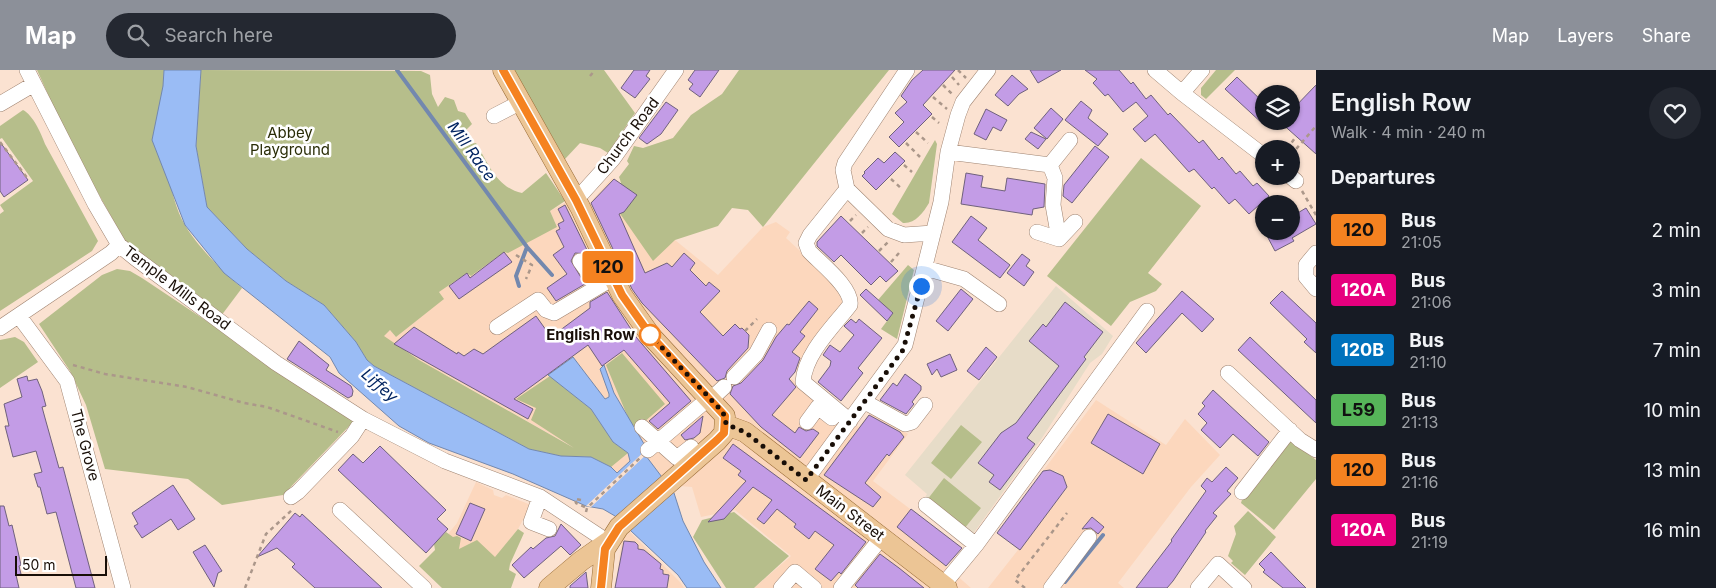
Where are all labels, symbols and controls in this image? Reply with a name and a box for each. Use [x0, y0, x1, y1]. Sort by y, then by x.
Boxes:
search box [106, 13, 456, 58]
text: Map [25, 21, 76, 50]
icon: search [124, 21, 152, 49]
text: Search here [164, 24, 273, 47]
text: Map [1492, 25, 1529, 46]
text: Layers [1557, 25, 1614, 46]
text: Share [1642, 25, 1691, 46]
map controls [1255, 85, 1300, 240]
button: layers [1255, 85, 1300, 130]
button: heart [1649, 87, 1701, 139]
text: English Row [1331, 88, 1471, 117]
street label: Church Road [592, 93, 663, 178]
water label: Mill Race [444, 117, 500, 185]
text: Walk · 4 min · 240 m [1331, 122, 1485, 142]
park label: Abbey Playground [250, 123, 330, 159]
button: + [1255, 140, 1300, 185]
text: Departures [1331, 166, 1435, 189]
button: − [1255, 195, 1300, 240]
text: Bus [1401, 209, 1436, 232]
text: 120 [1343, 219, 1374, 240]
text: 2 min [1652, 219, 1701, 242]
text: 21:05 [1401, 232, 1442, 252]
street label: Temple Mills Road [120, 241, 235, 334]
line badge: 120 [579, 251, 637, 283]
text: 120 [592, 256, 624, 277]
text: Bus [1411, 269, 1446, 292]
your location [909, 274, 934, 299]
text: 120A [1341, 279, 1386, 300]
text: 3 min [1651, 279, 1701, 302]
text: 21:06 [1411, 292, 1452, 312]
marker: English Row [639, 324, 661, 346]
place label: English Row [546, 325, 635, 344]
text: Bus [1409, 329, 1444, 352]
text: 120B [1341, 339, 1384, 360]
text: 7 min [1652, 339, 1701, 362]
text: 21:10 [1409, 352, 1447, 372]
water label: Liffey [358, 364, 403, 407]
text: Bus [1401, 389, 1436, 412]
text: L59 [1342, 399, 1375, 420]
text: 10 min [1643, 399, 1701, 422]
street label: The Grove [67, 407, 104, 483]
text: 21:13 [1401, 412, 1438, 432]
text: Bus [1401, 449, 1436, 472]
text: 120 [1343, 459, 1374, 480]
text: 13 min [1644, 459, 1701, 482]
text: 21:16 [1401, 472, 1438, 492]
street label: Main Street [812, 481, 888, 545]
text: Bus [1411, 509, 1446, 532]
text: 120A [1341, 519, 1386, 540]
text: 16 min [1644, 519, 1701, 542]
text: 21:19 [1411, 532, 1448, 552]
scale bar [15, 553, 108, 576]
text: 50 m [22, 556, 56, 573]

